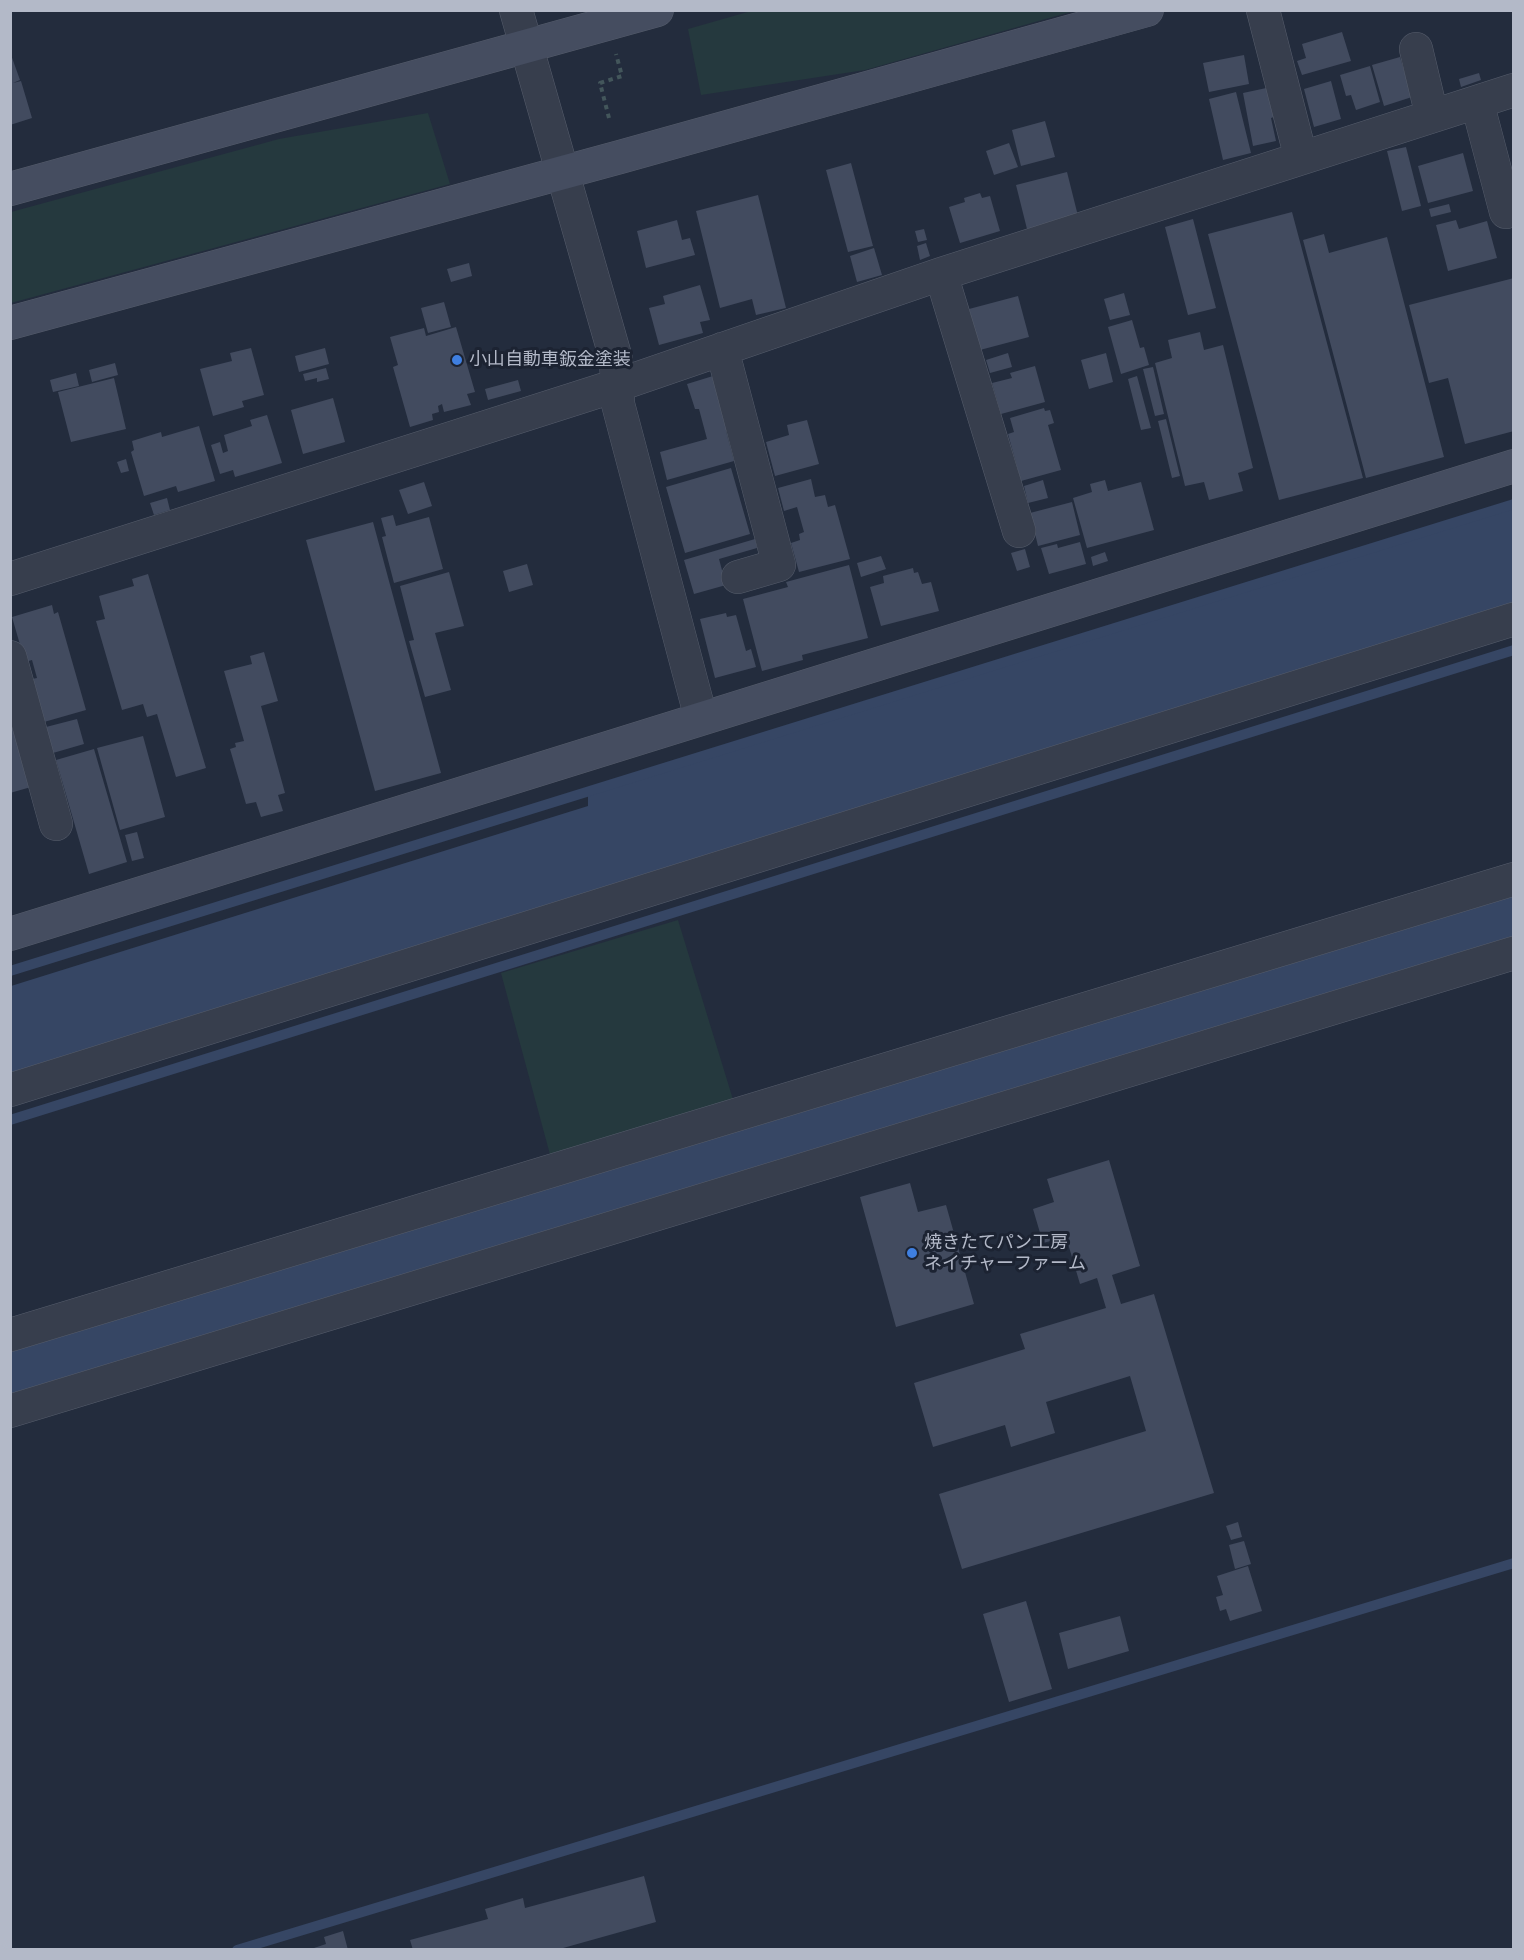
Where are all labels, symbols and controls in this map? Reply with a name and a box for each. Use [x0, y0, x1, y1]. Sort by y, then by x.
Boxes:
place label: 小山自動車鈑金塗装 [469, 349, 631, 371]
marker: 小山自動車鈑金塗装 [450, 353, 464, 367]
place label: 焼きたてパン工房 ネイチャーファーム [924, 1232, 1086, 1274]
marker: 焼きたてパン工房 ネイチャーファーム [905, 1246, 919, 1260]

